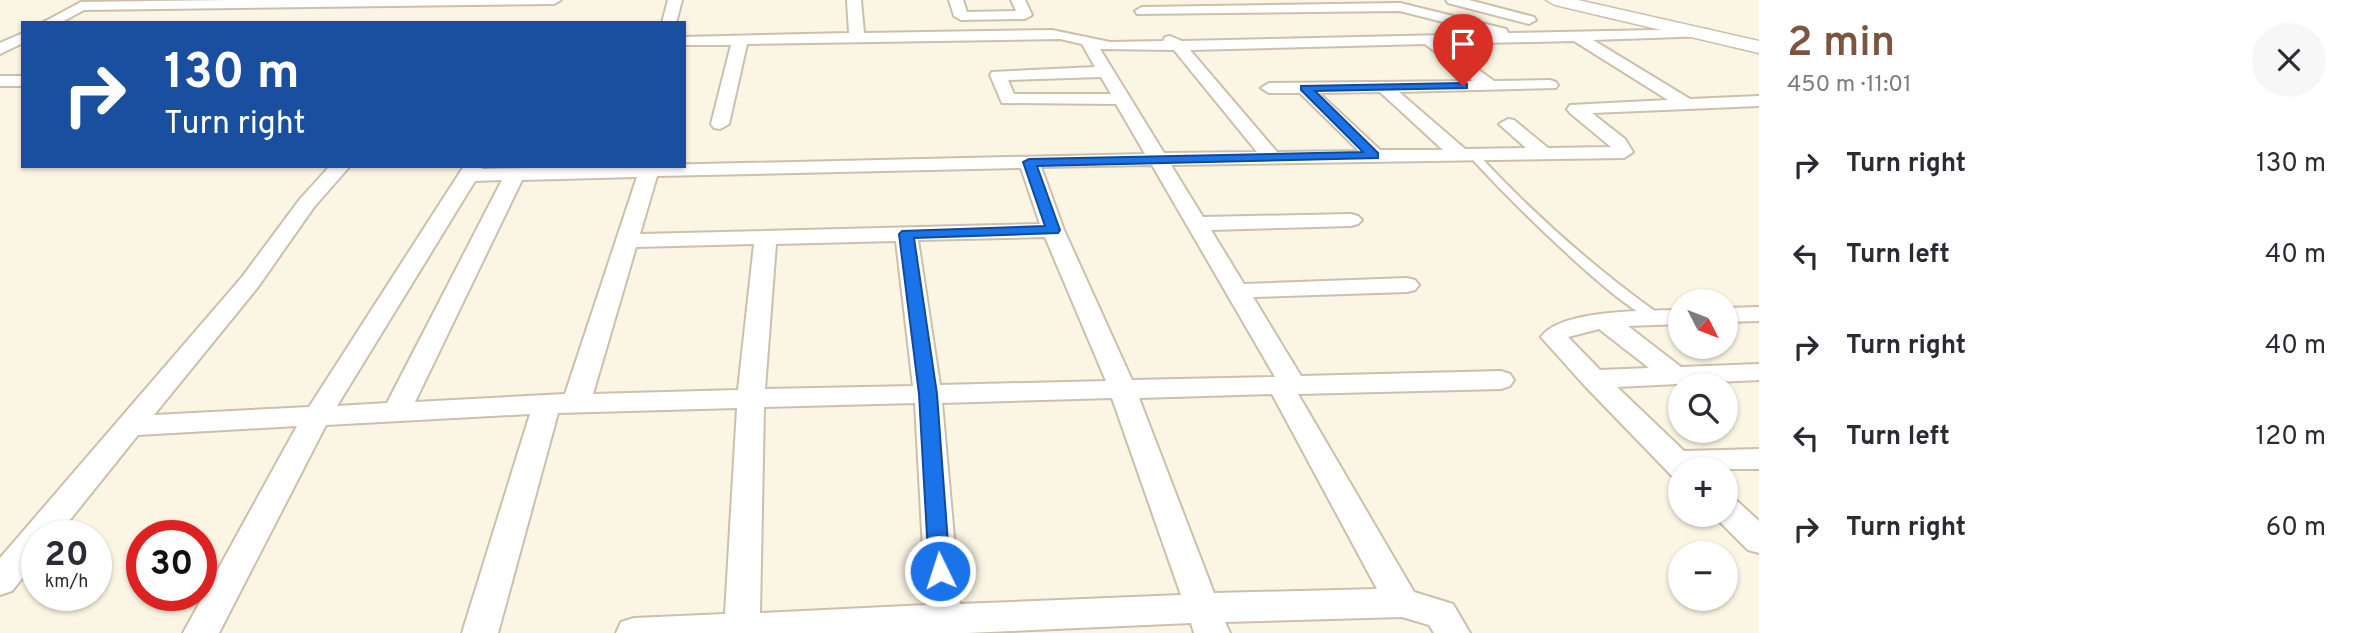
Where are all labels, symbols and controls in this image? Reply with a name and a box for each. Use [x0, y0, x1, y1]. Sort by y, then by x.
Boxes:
pin [1433, 14, 1493, 86]
text: 2 min [1787, 18, 1895, 71]
button: close [2252, 23, 2326, 97]
icon: arrive [1444, 25, 1482, 63]
text: 130 m [164, 44, 300, 106]
icon: right [49, 49, 140, 140]
text: 450 m · 11:01 [1787, 71, 1912, 100]
text: Turn right [164, 105, 306, 145]
icon: right [1787, 146, 1825, 184]
text: Turn right [1846, 148, 1966, 181]
text: 130 m [2256, 148, 2326, 181]
icon: left [1787, 237, 1825, 275]
text: Turn left [1846, 239, 1950, 272]
text: 40 m [2265, 239, 2326, 272]
north arrow [1668, 289, 1738, 359]
map controls [1668, 289, 1738, 611]
icon: right [1787, 328, 1825, 366]
text: Turn right [1846, 330, 1966, 363]
text: 40 m [2265, 330, 2326, 363]
button: search [1668, 373, 1738, 443]
icon: left [1787, 419, 1825, 457]
text: Turn left [1846, 421, 1950, 454]
text: 120 m [2256, 421, 2326, 454]
button: + [1668, 457, 1738, 527]
icon: right [1787, 510, 1825, 548]
text: Turn right [1846, 512, 1966, 545]
text: 60 m [2266, 512, 2326, 545]
speed limit sign: 30 [126, 520, 217, 611]
text: 20 [44, 534, 89, 578]
position arrow [903, 534, 977, 608]
button: − [1668, 541, 1738, 611]
text: km/h [45, 571, 88, 594]

